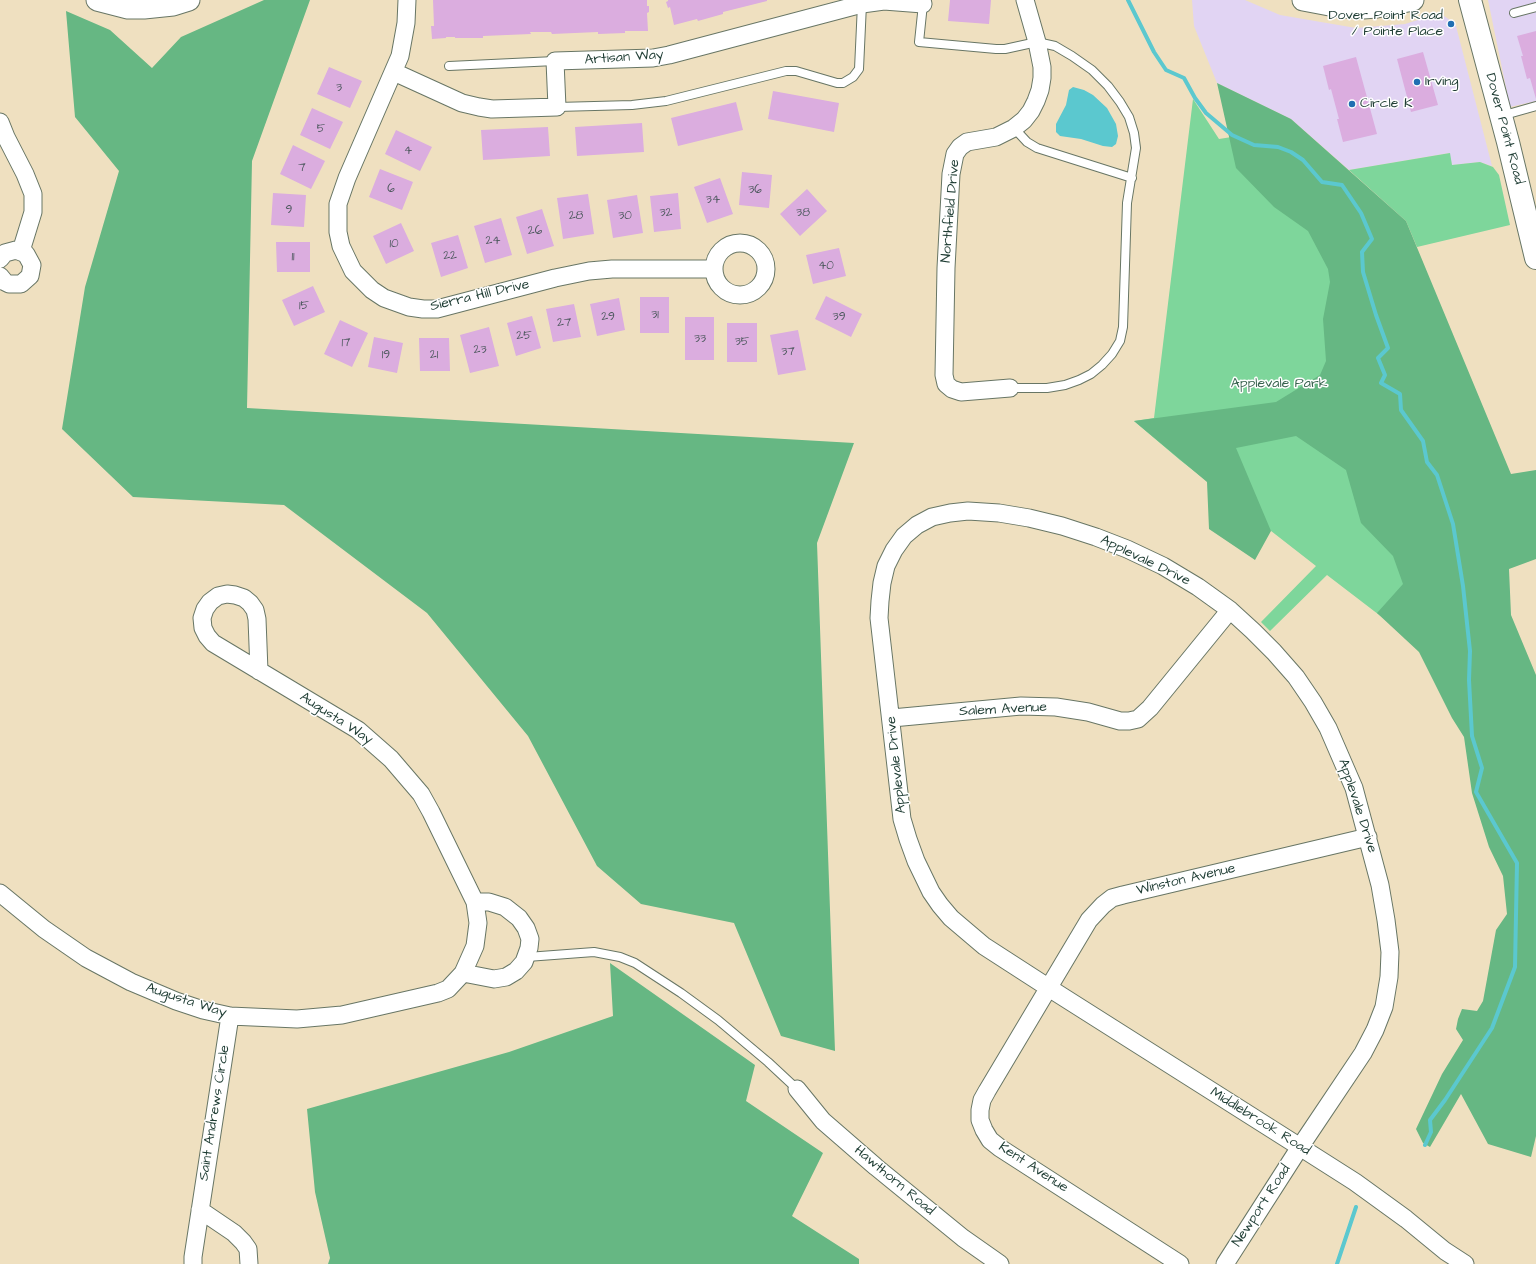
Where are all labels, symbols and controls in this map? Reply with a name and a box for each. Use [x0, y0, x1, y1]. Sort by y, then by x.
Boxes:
place label: Dover Point Road / Pointe Place [1329, 8, 1443, 40]
marker: Dover Point Road / Pointe Place [1446, 19, 1456, 29]
street label: Artisan Way [584, 47, 664, 69]
street label: Dover Point Road [1481, 72, 1527, 186]
place label: Irving [1425, 74, 1458, 90]
marker: Irving [1412, 77, 1422, 87]
house number: 3 [336, 81, 342, 95]
place label: Circle K [1360, 96, 1412, 112]
marker: Circle K [1347, 99, 1357, 109]
house number: 5 [317, 122, 325, 136]
house number: 4 [404, 144, 412, 158]
street label: Northfield Drive [938, 159, 964, 263]
house number: 7 [298, 161, 306, 175]
house number: 6 [387, 182, 395, 196]
house number: 36 [748, 183, 762, 197]
house number: 34 [706, 193, 720, 207]
house number: 9 [286, 203, 292, 217]
house number: 32 [660, 206, 672, 220]
house number: 38 [796, 206, 810, 220]
house number: 28 [569, 209, 583, 223]
house number: 30 [618, 209, 632, 223]
house number: 26 [528, 224, 542, 238]
house number: 24 [485, 234, 501, 248]
house number: 10 [389, 237, 399, 251]
house number: 22 [443, 249, 457, 263]
house number: 11 [291, 250, 295, 264]
house number: 40 [818, 259, 834, 273]
street label: Sierra Hill Drive [429, 276, 531, 316]
house number: 15 [299, 299, 309, 313]
house number: 31 [651, 308, 659, 322]
house number: 29 [601, 310, 615, 324]
house number: 39 [833, 310, 845, 324]
house number: 27 [557, 316, 571, 330]
house number: 25 [516, 329, 532, 343]
house number: 33 [694, 332, 706, 346]
house number: 35 [735, 335, 749, 349]
house number: 17 [342, 336, 350, 350]
house number: 23 [474, 343, 486, 357]
house number: 37 [781, 345, 795, 359]
house number: 19 [382, 348, 390, 362]
house number: 21 [430, 348, 438, 362]
park label: Applevale Park [1231, 376, 1327, 392]
street label: Applevale Drive [1097, 532, 1193, 590]
street label: Augusta Way [296, 689, 376, 749]
street label: Salem Avenue [959, 699, 1047, 721]
street label: Applevale Drive [884, 715, 910, 815]
street label: Applevale Drive [1334, 757, 1380, 855]
street label: Winston Avenue [1135, 860, 1237, 900]
street label: Augusta Way [144, 980, 228, 1022]
street label: Saint Andrews Circle [196, 1044, 234, 1182]
street label: Middlebrook Road [1207, 1084, 1313, 1160]
street label: Kent Avenue [995, 1139, 1071, 1197]
street label: Hawthorn Road [850, 1142, 938, 1220]
street label: Newport Road [1229, 1162, 1295, 1250]

